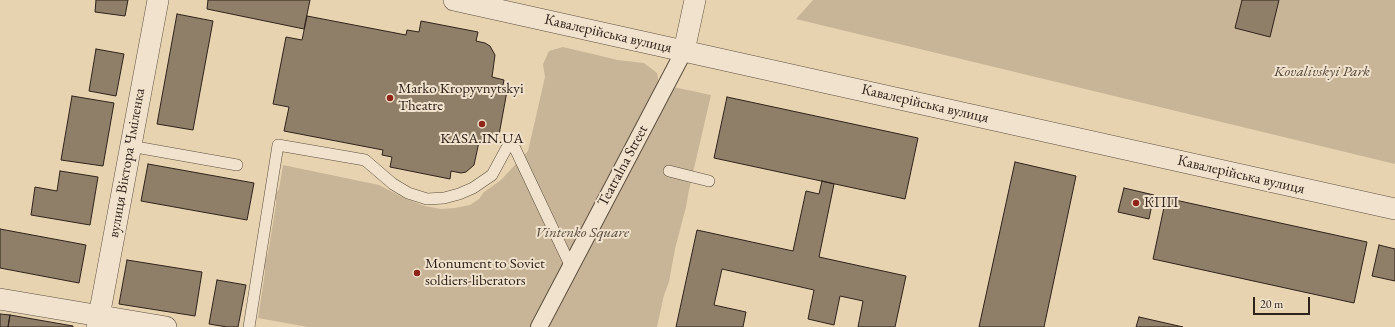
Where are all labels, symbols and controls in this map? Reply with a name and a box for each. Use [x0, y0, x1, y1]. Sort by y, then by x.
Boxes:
street label: Кавалерійська вулиця [543, 11, 673, 57]
park label: Kovalivskyi Park [1274, 63, 1370, 81]
place label: Marko Kropyvnytskyi Theatre [398, 80, 524, 115]
street label: Кавалерійська вулиця [860, 81, 990, 127]
street label: вулиця Віктора Чміленка [105, 87, 149, 239]
marker: Marko Kropyvnytskyi Theatre [385, 93, 395, 103]
marker: KASA.IN.UA [477, 119, 487, 129]
street label: Teatralna Street [594, 122, 652, 210]
place label: KASA.IN.UA [440, 130, 524, 148]
street label: Кавалерійська вулиця [1176, 152, 1306, 198]
place label: КПП [1144, 194, 1179, 212]
marker: КПП [1131, 198, 1141, 208]
park label: Vintenko Square [535, 224, 629, 242]
place label: Monument to Soviet soldiers-liberators [425, 255, 545, 290]
marker: Monument to Soviet soldiers-liberators [412, 268, 422, 278]
scale bar [1255, 289, 1312, 315]
text: 20 m [1260, 296, 1283, 312]

